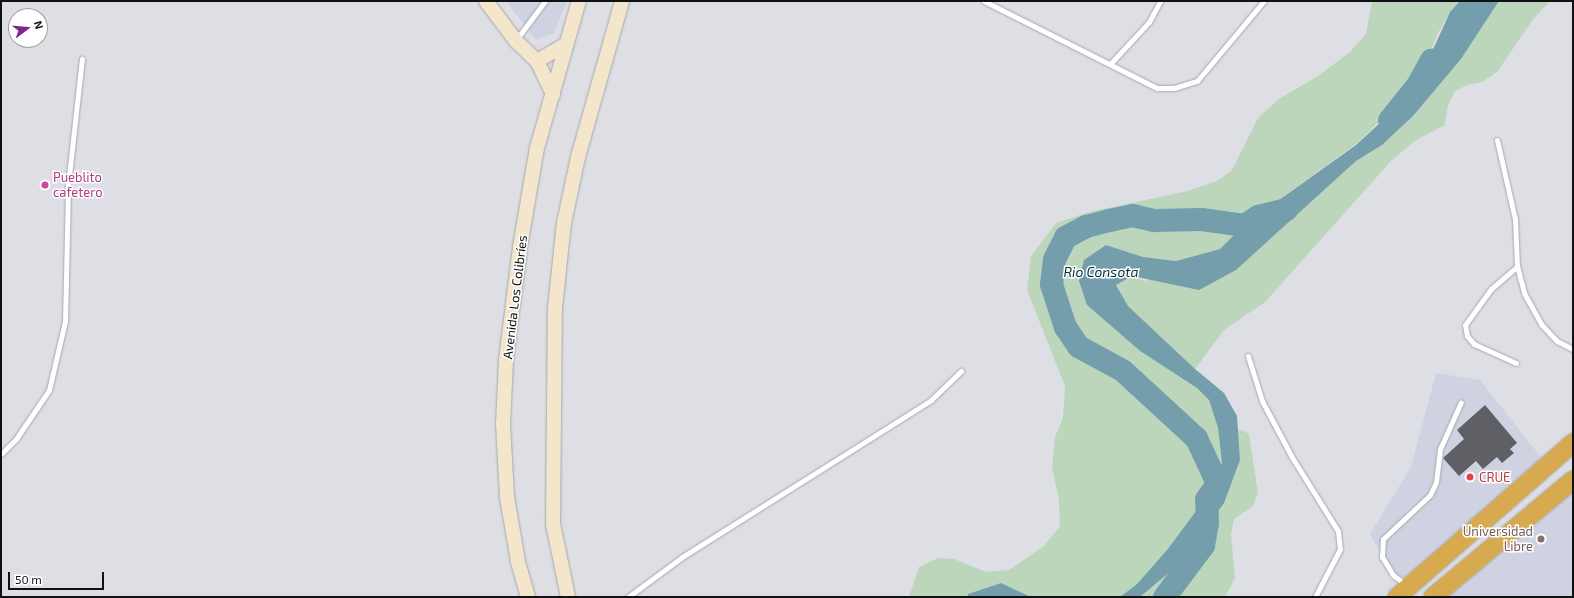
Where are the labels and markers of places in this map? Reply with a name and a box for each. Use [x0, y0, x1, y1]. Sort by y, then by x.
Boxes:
place label: Pueblito cafetero [53, 170, 103, 201]
marker: Pueblito cafetero [40, 180, 50, 190]
place label: CRUE [1479, 469, 1510, 485]
marker: CRUE [1464, 471, 1476, 483]
place label: Universidad Libre [1463, 524, 1533, 555]
marker: Universidad Libre [1536, 534, 1546, 544]

